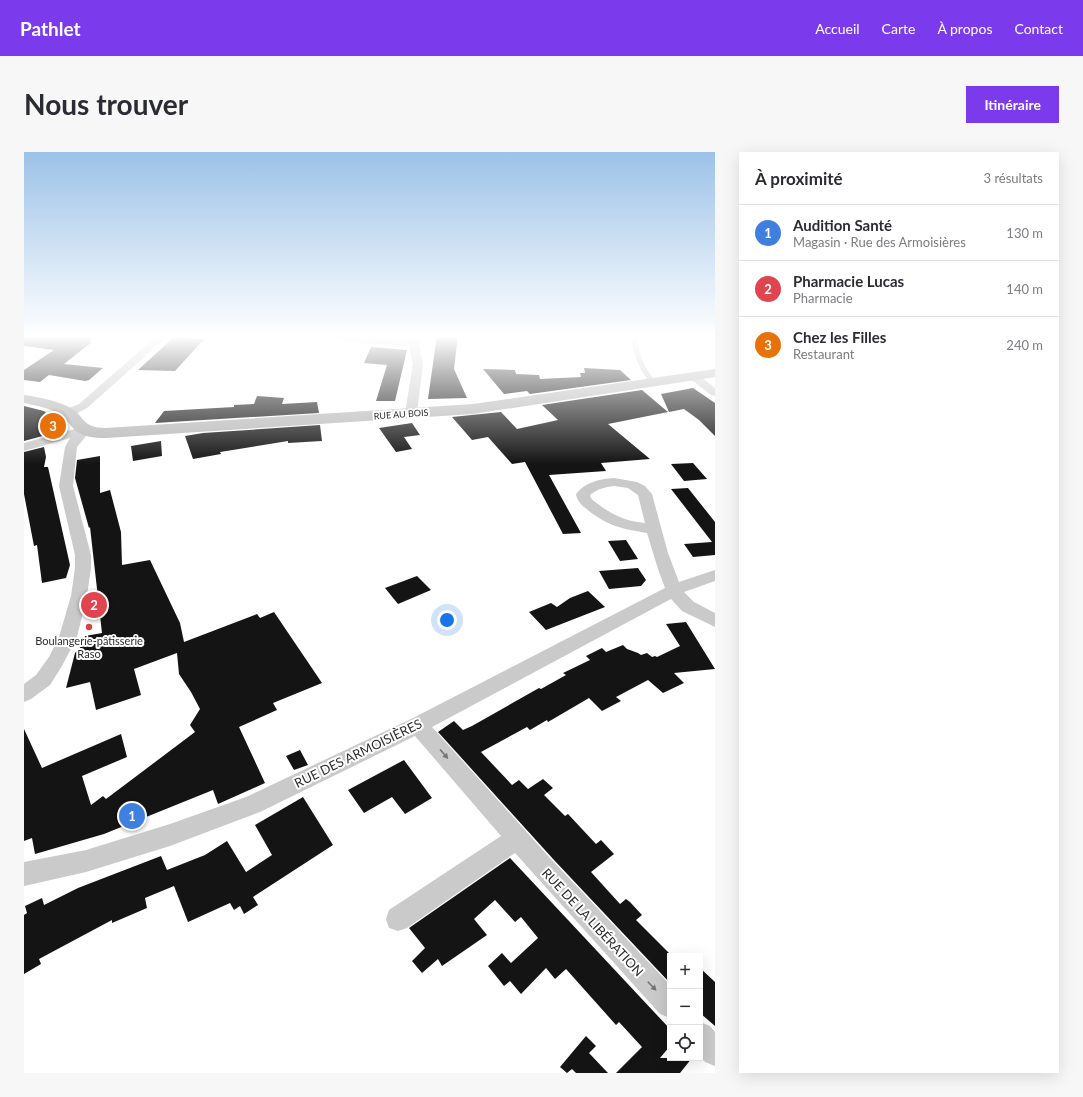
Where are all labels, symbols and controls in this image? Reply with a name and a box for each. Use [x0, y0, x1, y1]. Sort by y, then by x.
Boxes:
text: Pathlet [20, 17, 81, 40]
text: Accueil [815, 20, 860, 37]
text: Carte [882, 20, 915, 37]
text: À propos [937, 20, 992, 37]
text: Contact [1014, 20, 1063, 37]
button: Itinéraire [966, 86, 1059, 123]
text: Nous trouver [24, 87, 188, 121]
text: À proximité [755, 168, 843, 189]
text: 3 résultats [984, 170, 1043, 186]
text: Audition Santé [793, 216, 892, 234]
text: 1 [764, 225, 772, 241]
text: 130 m [1006, 225, 1043, 241]
text: Magasin · Rue des Armoisières [793, 234, 966, 250]
text: Pharmacie Lucas [793, 272, 904, 290]
text: 2 [764, 281, 772, 297]
text: 140 m [1006, 281, 1043, 297]
text: Pharmacie [793, 290, 853, 306]
text: Chez les Filles [793, 328, 886, 346]
text: 3 [764, 337, 772, 353]
text: 240 m [1006, 337, 1043, 353]
text: Restaurant [793, 346, 855, 362]
street label: RUE AU BOIS [373, 407, 429, 421]
pin: 3 [40, 411, 66, 441]
pin: 2 [81, 590, 107, 620]
your location [437, 610, 457, 630]
marker: Boulangerie-pâtisserie Raso [84, 622, 94, 632]
place label: Boulangerie-pâtisserie Raso [35, 634, 143, 660]
street label: RUE DES ARMOISIÈRES [292, 715, 424, 791]
one-way arrow [439, 749, 448, 759]
pin: 1 [119, 801, 145, 831]
street label: RUE DE LA LIBÉRATION [539, 865, 647, 979]
map controls [667, 953, 703, 1061]
button: + [667, 953, 703, 989]
one-way arrow [648, 981, 657, 991]
button: − [667, 989, 703, 1025]
button: locate [667, 1025, 703, 1061]

